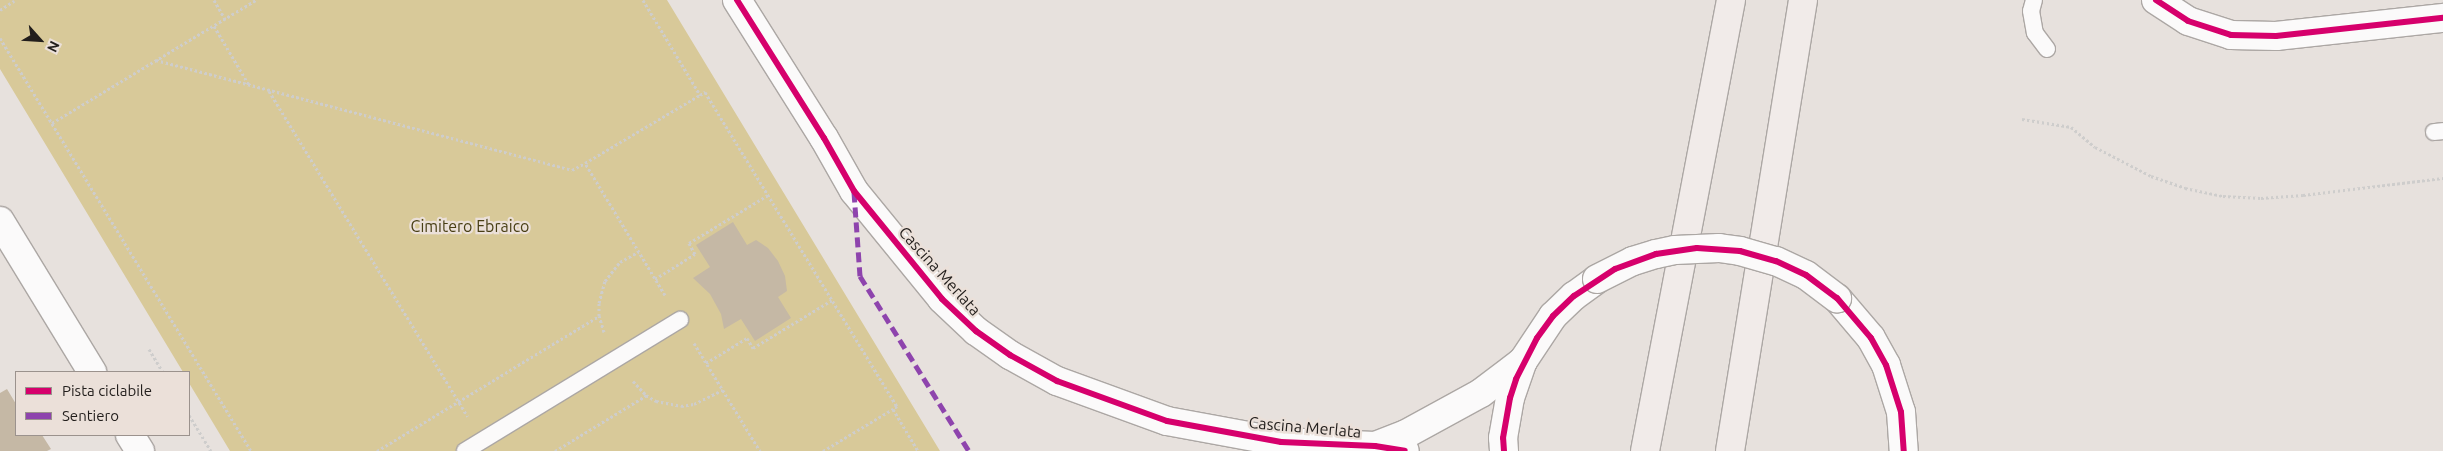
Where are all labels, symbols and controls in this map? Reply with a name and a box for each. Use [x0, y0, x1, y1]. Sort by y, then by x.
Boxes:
north arrow [15, 15, 65, 65]
text: N [44, 38, 63, 55]
park label: Cimitero Ebraico [411, 216, 529, 236]
street label: Cascina Merlata [895, 223, 985, 319]
legend [15, 371, 190, 436]
text: Pista ciclabile [62, 382, 152, 399]
text: Sentiero [62, 407, 119, 424]
street label: Cascina Merlata [1248, 413, 1362, 441]

